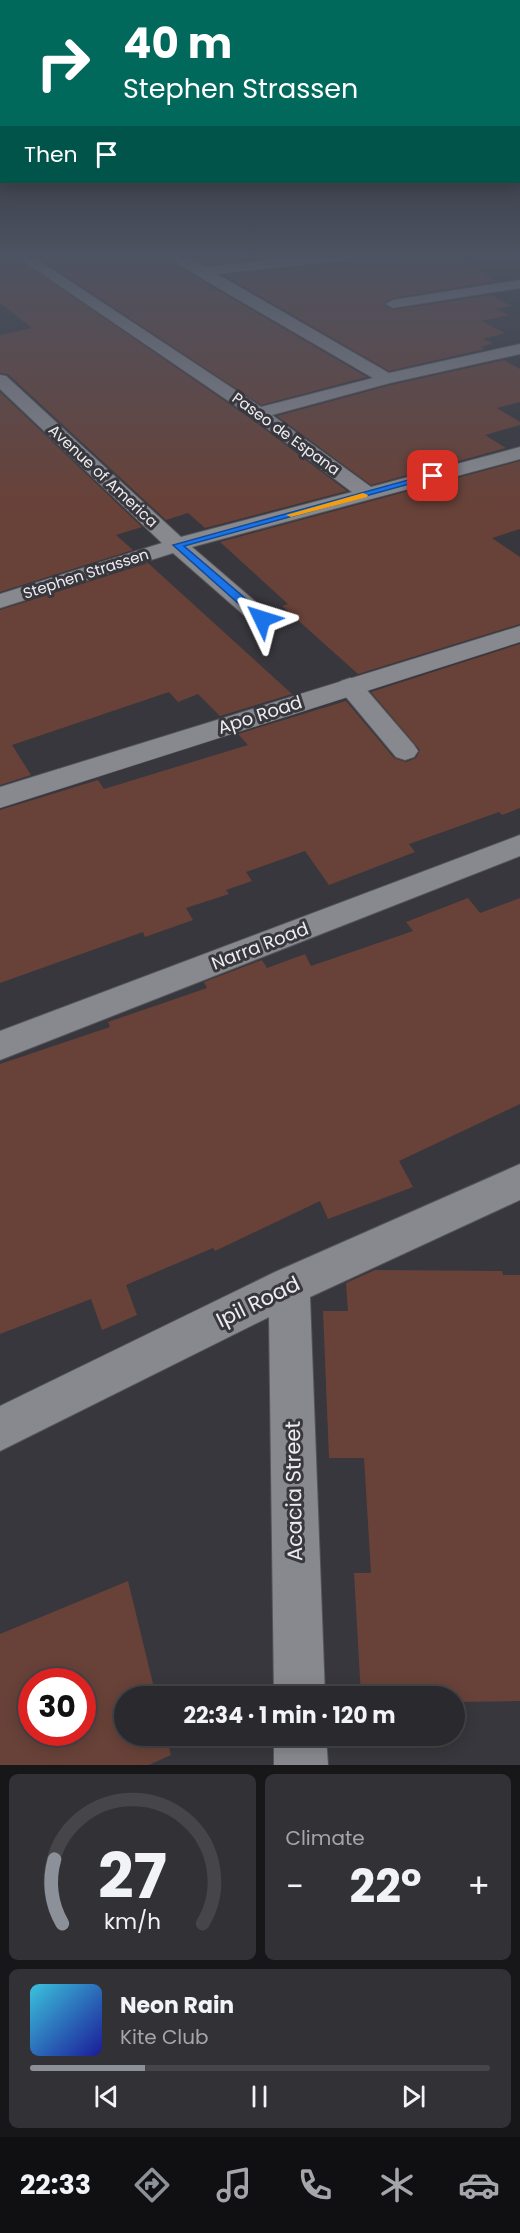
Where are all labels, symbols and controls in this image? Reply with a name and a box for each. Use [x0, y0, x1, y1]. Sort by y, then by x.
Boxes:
text: 40 m [123, 14, 232, 73]
icon: right [24, 24, 102, 102]
text: Stephen Strassen [123, 70, 358, 107]
icon: arrive [90, 138, 123, 171]
text: Then [24, 139, 78, 170]
street label: Paseo de Espana [228, 387, 344, 480]
street label: Avenue of America [44, 419, 163, 532]
pin [407, 450, 458, 501]
icon: arrive [416, 459, 449, 492]
street label: Stephen Strassen [20, 543, 151, 604]
position arrow [230, 587, 294, 651]
street label: Apo Road [214, 689, 305, 740]
street label: Narra Road [208, 916, 312, 975]
street label: Ipil Road [211, 1269, 305, 1334]
street label: Acacia Street [278, 1421, 309, 1561]
speed limit sign: 30 [18, 1668, 96, 1746]
text: 22:34 · 1 min · 120 m [183, 1700, 396, 1731]
text: Climate [286, 1824, 365, 1852]
text: 27 [98, 1832, 167, 1920]
text: 22° [349, 1855, 422, 1918]
text: − [286, 1863, 304, 1910]
text: + [467, 1863, 490, 1910]
text: km/h [104, 1906, 161, 1937]
text: Neon Rain [120, 1990, 234, 2021]
text: Kite Club [120, 2023, 209, 2051]
icon: previous [90, 2080, 123, 2113]
icon: pause [243, 2080, 276, 2113]
icon: next [397, 2080, 430, 2113]
icon: directions [131, 2164, 173, 2206]
icon: music [213, 2164, 255, 2206]
icon: phone [294, 2164, 336, 2206]
icon: climate [376, 2164, 418, 2206]
icon: car [458, 2164, 500, 2206]
text: 22:33 [20, 2166, 91, 2203]

